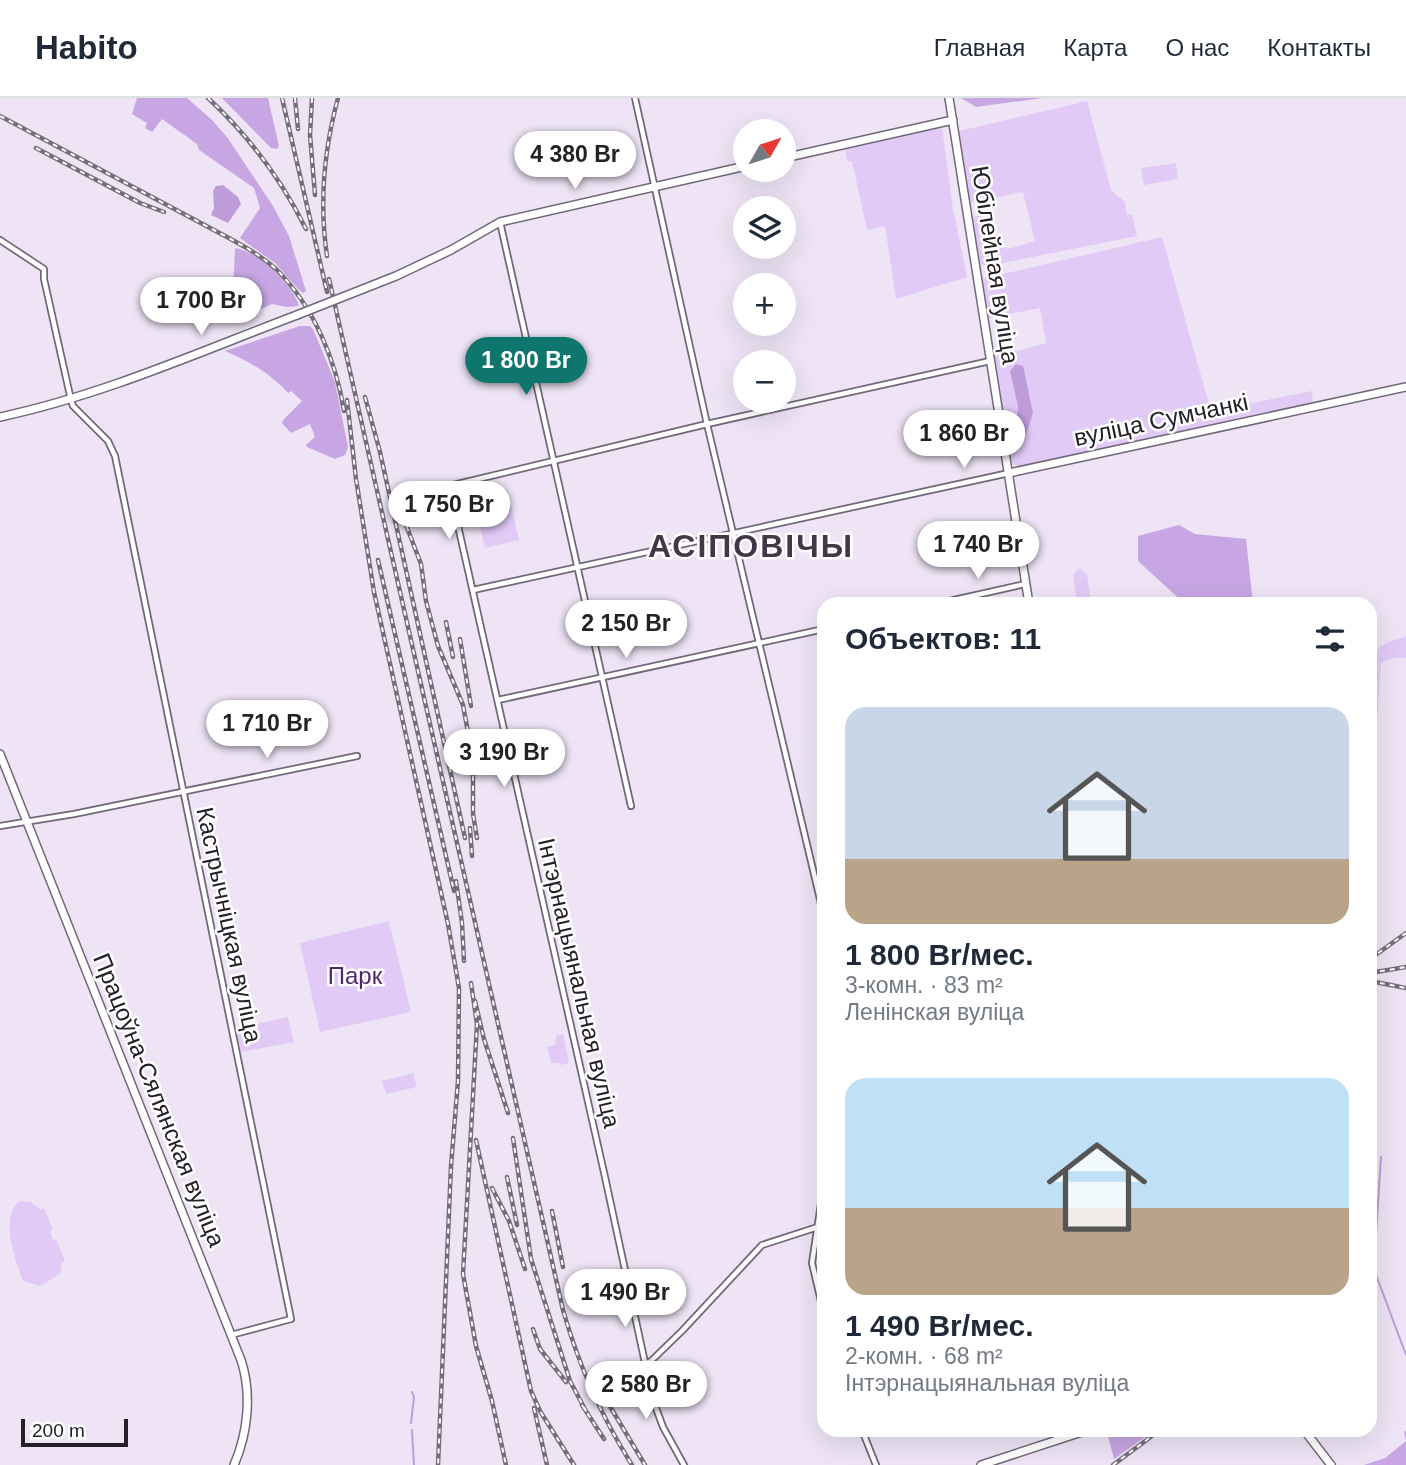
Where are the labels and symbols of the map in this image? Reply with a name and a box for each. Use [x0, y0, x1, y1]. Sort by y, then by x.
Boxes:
north arrow [733, 119, 796, 182]
pin: 4 380 Br [503, 132, 647, 191]
street label: Юбілейная вуліца [966, 164, 1025, 367]
pin: 1 700 Br [129, 278, 273, 337]
pin: 1 800 Br [454, 338, 598, 397]
street label: вуліца Сумчанкі [1071, 388, 1250, 451]
pin: 1 860 Br [892, 410, 1036, 470]
pin: 1 750 Br [377, 482, 521, 541]
pin: 1 740 Br [906, 522, 1050, 581]
district label: АСІПОВІЧЫ [648, 528, 854, 564]
pin: 2 150 Br [554, 601, 698, 660]
pin: 1 710 Br [195, 700, 339, 760]
pin: 3 190 Br [432, 730, 576, 789]
street label: Кастрычніцкая вуліца [191, 805, 268, 1046]
street label: Інтэрнацыянальная вуліца [533, 835, 626, 1131]
street label: Працоўна-Сялянская вуліца [88, 949, 231, 1251]
park label: Парк [328, 962, 383, 989]
pin: 1 490 Br [553, 1270, 697, 1329]
pin: 2 580 Br [574, 1362, 718, 1421]
scale bar [21, 1416, 128, 1448]

